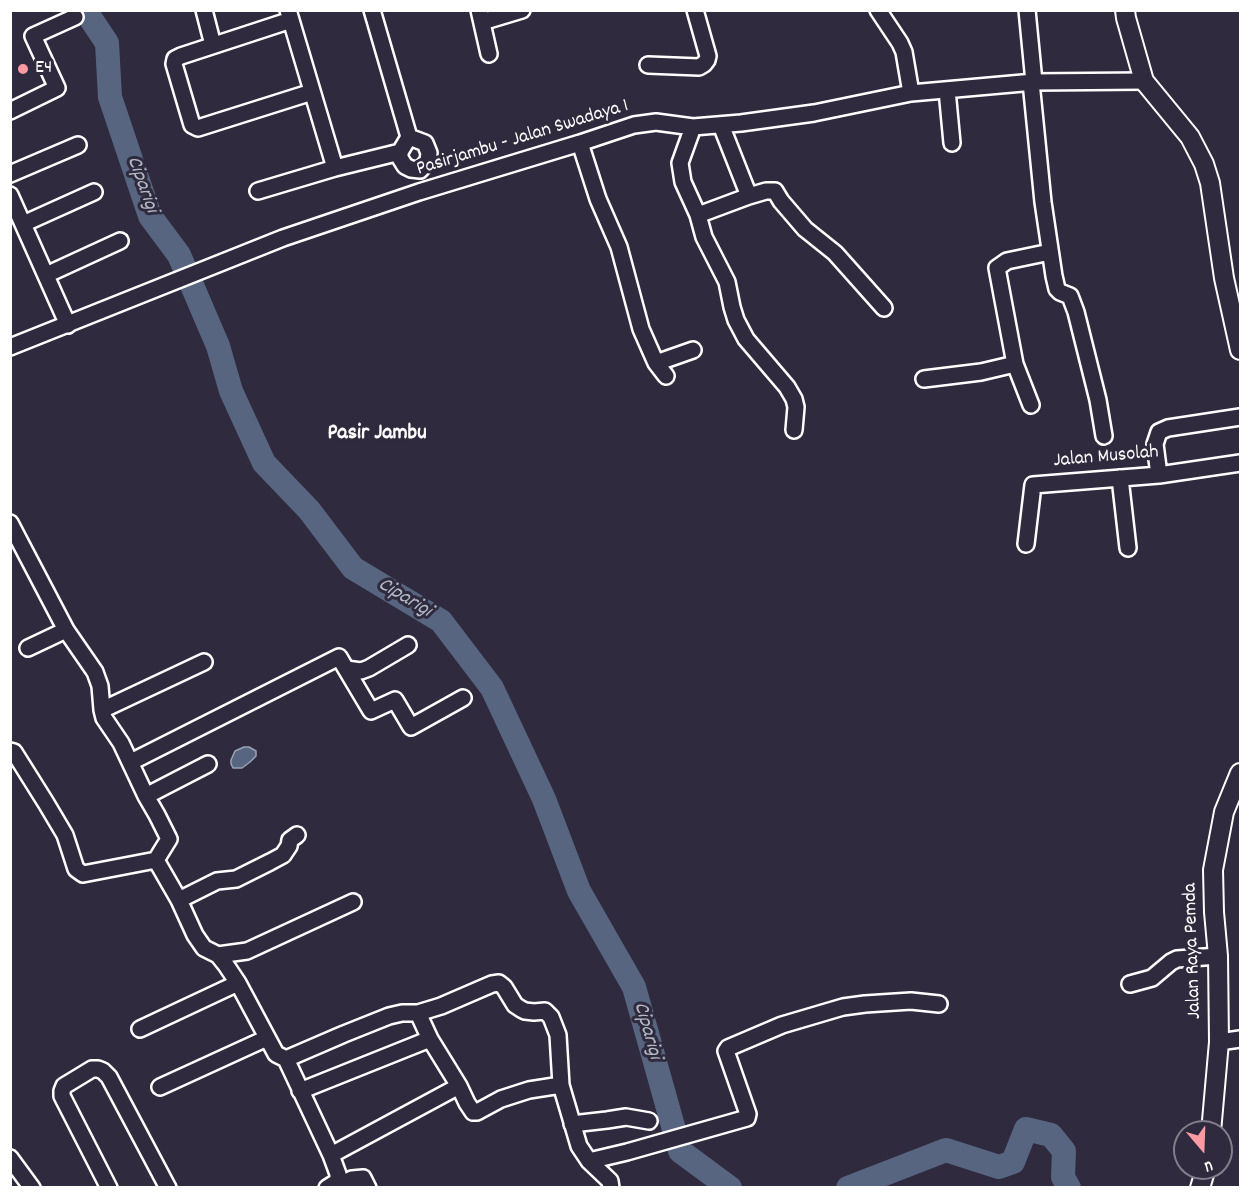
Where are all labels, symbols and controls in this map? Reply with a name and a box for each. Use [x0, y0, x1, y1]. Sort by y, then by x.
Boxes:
place label: E4 [35, 57, 52, 81]
marker: E4 [16, 62, 30, 76]
street label: Pasirjambu - Jalan Swadaya 1 [414, 95, 632, 183]
water label: Ciparigi [119, 153, 163, 217]
district label: Pasir Jambu [327, 422, 427, 448]
street label: Jalan Musolah [1052, 441, 1160, 475]
water label: Ciparigi [372, 573, 436, 625]
street label: Jalan Raya Pemda [1180, 883, 1208, 1019]
water label: Ciparigi [626, 999, 666, 1063]
north arrow [1173, 1120, 1233, 1180]
text: U [1201, 1153, 1216, 1178]

